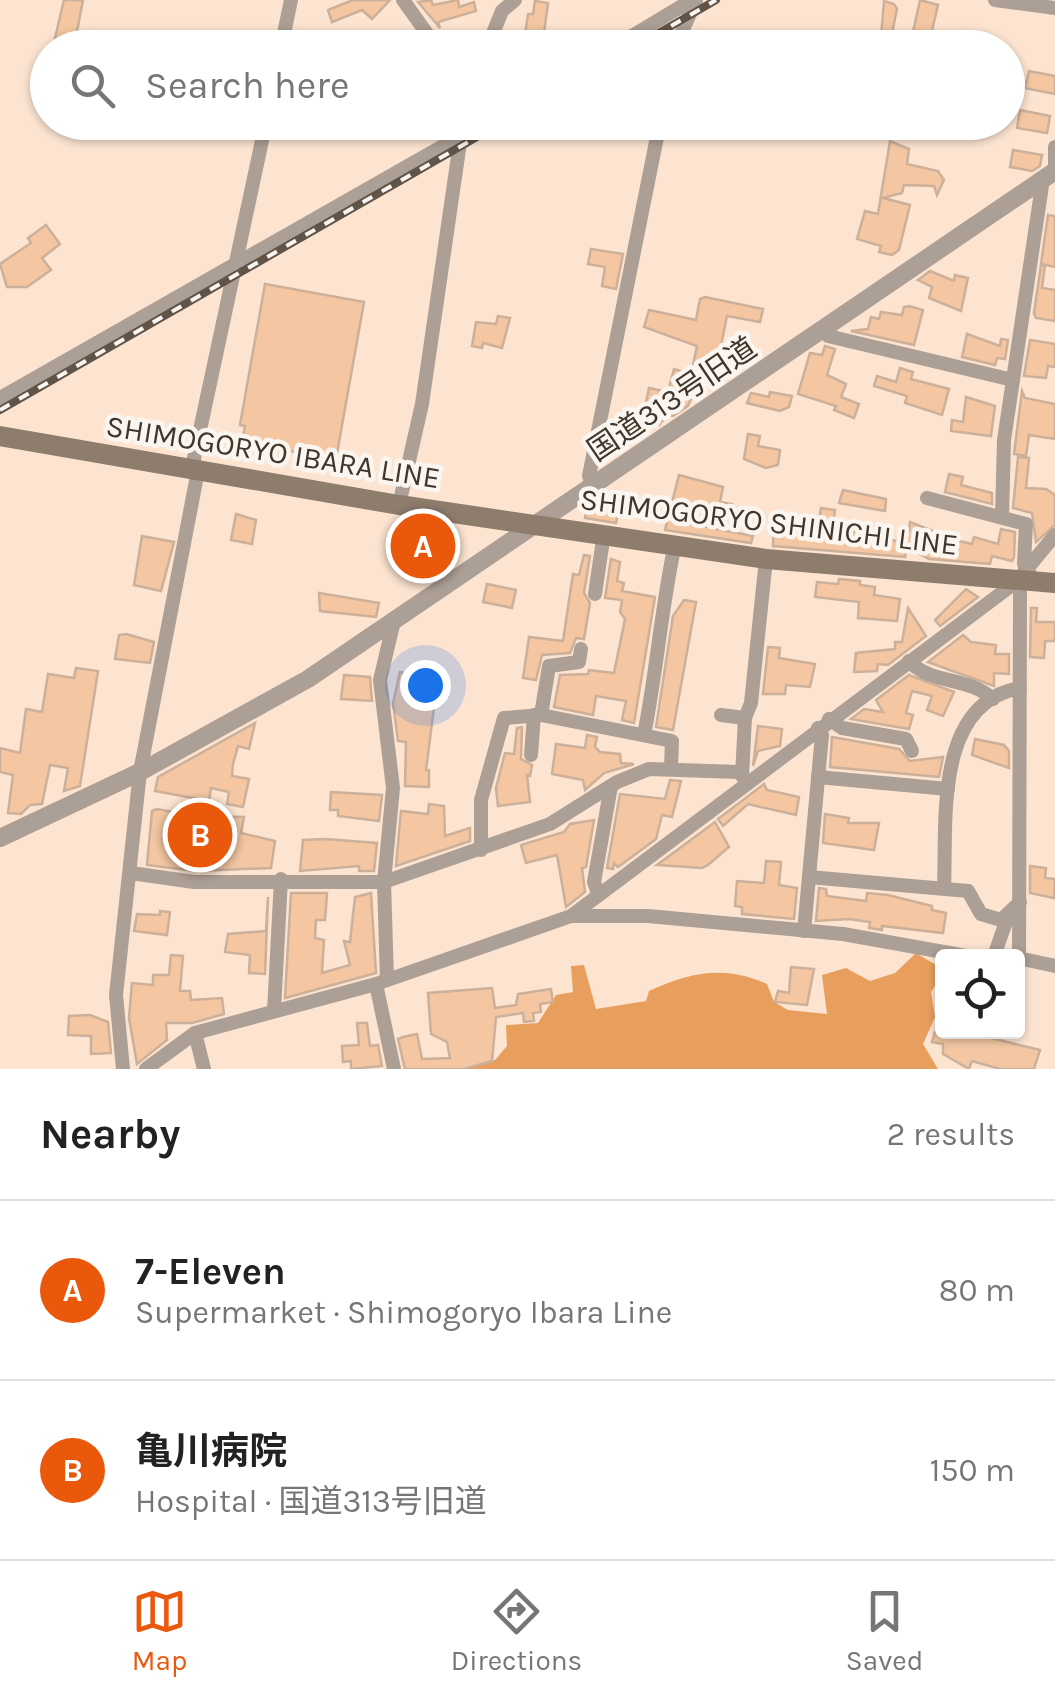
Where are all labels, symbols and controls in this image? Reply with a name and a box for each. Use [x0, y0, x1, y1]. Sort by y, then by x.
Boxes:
search box [30, 30, 1025, 140]
icon: search [65, 58, 120, 113]
text: Search here [145, 63, 349, 108]
street label: 国道313号旧道 [581, 329, 763, 469]
street label: SHIMOGORYO IBARA LINE [103, 408, 443, 496]
street label: SHIMOGORYO SHINICHI LINE [578, 481, 960, 563]
pin: A [390, 508, 456, 584]
your location [400, 660, 451, 711]
pin: B [168, 798, 232, 872]
map controls [935, 949, 1025, 1039]
button: locate [935, 949, 1025, 1039]
text: Nearby [40, 1109, 180, 1159]
text: 2 results [887, 1116, 1015, 1153]
text: 7-Eleven [135, 1249, 286, 1294]
text: A [62, 1272, 83, 1309]
text: 80 m [939, 1272, 1015, 1309]
text: Supermarket · Shimogoryo Ibara Line [135, 1294, 672, 1331]
text: 亀川病院 [135, 1429, 287, 1474]
text: B [62, 1452, 83, 1489]
text: 150 m [930, 1452, 1015, 1489]
text: Hospital · 国道313号旧道 [135, 1483, 487, 1520]
tab: Map [132, 1584, 187, 1677]
tab: Directions [451, 1584, 582, 1677]
tab: Saved [846, 1584, 923, 1677]

